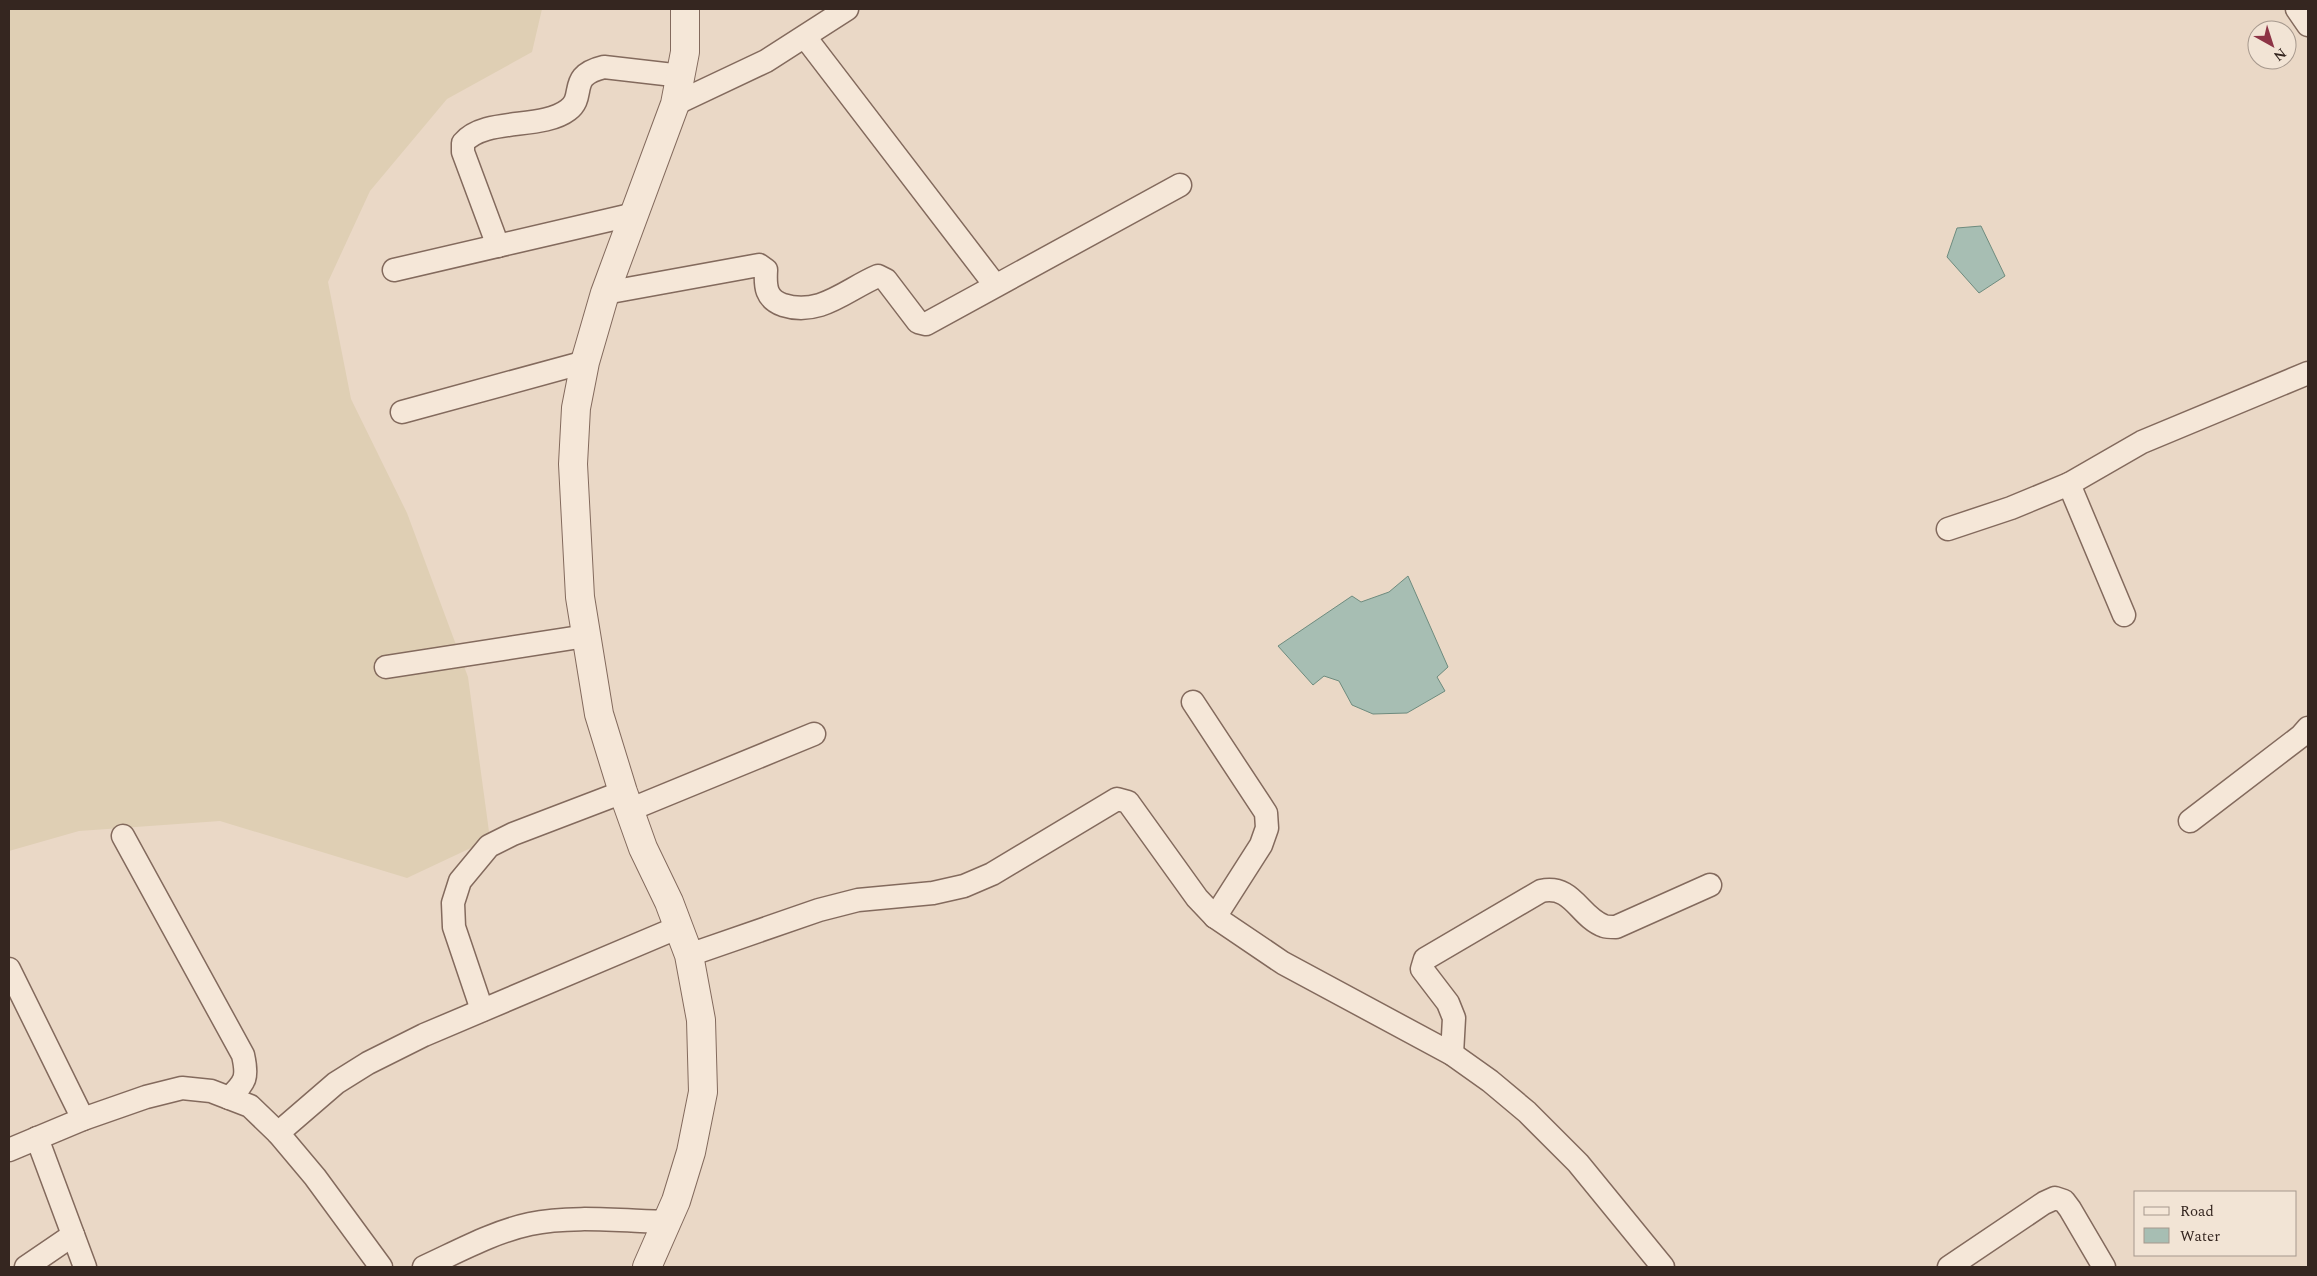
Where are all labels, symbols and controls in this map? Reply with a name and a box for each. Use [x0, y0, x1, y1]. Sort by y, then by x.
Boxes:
north arrow [2247, 20, 2297, 70]
text: N [2269, 43, 2291, 66]
legend [2134, 1191, 2297, 1256]
text: Road [2180, 1200, 2214, 1223]
text: Water [2180, 1225, 2220, 1248]

